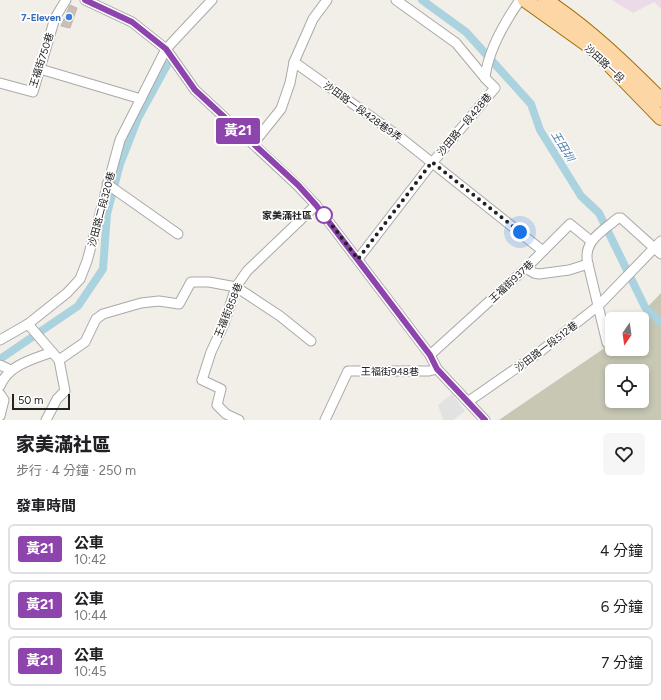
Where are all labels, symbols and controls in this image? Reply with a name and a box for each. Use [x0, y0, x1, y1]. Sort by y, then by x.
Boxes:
place label: 7-Eleven [21, 11, 61, 24]
marker: 7-Eleven [64, 12, 74, 22]
street label: 王福街750巷 [26, 31, 57, 90]
street label: 沙田路一段 [582, 42, 627, 85]
street label: 沙田路一段428巷9弄 [321, 79, 404, 144]
street label: 沙田路一段428巷 [434, 90, 494, 158]
line badge: 黃21 [215, 118, 261, 144]
text: 黃21 [224, 122, 252, 139]
water label: 王田圳 [549, 129, 578, 165]
street label: 沙田路二段320巷 [85, 170, 118, 248]
marker: 家美滿社區 [315, 206, 333, 224]
place label: 家美滿社區 [262, 209, 312, 222]
your location [510, 222, 530, 242]
street label: 王福街937巷 [486, 257, 536, 305]
street label: 王福街858巷 [212, 281, 245, 340]
north arrow [605, 312, 649, 356]
map controls [605, 312, 649, 408]
street label: 沙田路一段512巷 [512, 318, 580, 374]
button: locate [605, 364, 649, 408]
street label: 王福街948巷 [361, 365, 419, 378]
scale bar [12, 392, 70, 411]
text: 50 m [18, 394, 43, 407]
text: 家美滿社區 [16, 433, 111, 456]
button: heart [603, 433, 645, 475]
text: 步行 · 4 分鐘 · 250 m [16, 463, 136, 478]
text: 發車時間 [16, 497, 76, 515]
text: 公車 [74, 534, 104, 552]
text: 黃21 [26, 540, 54, 557]
text: 4 分鐘 [600, 542, 643, 560]
text: 10:42 [74, 552, 106, 567]
text: 公車 [74, 590, 104, 608]
text: 黃21 [26, 596, 54, 613]
text: 6 分鐘 [601, 598, 643, 616]
text: 10:44 [74, 608, 107, 623]
text: 公車 [74, 646, 104, 664]
text: 黃21 [26, 652, 54, 669]
text: 7 分鐘 [601, 654, 643, 672]
text: 10:45 [74, 664, 107, 679]

